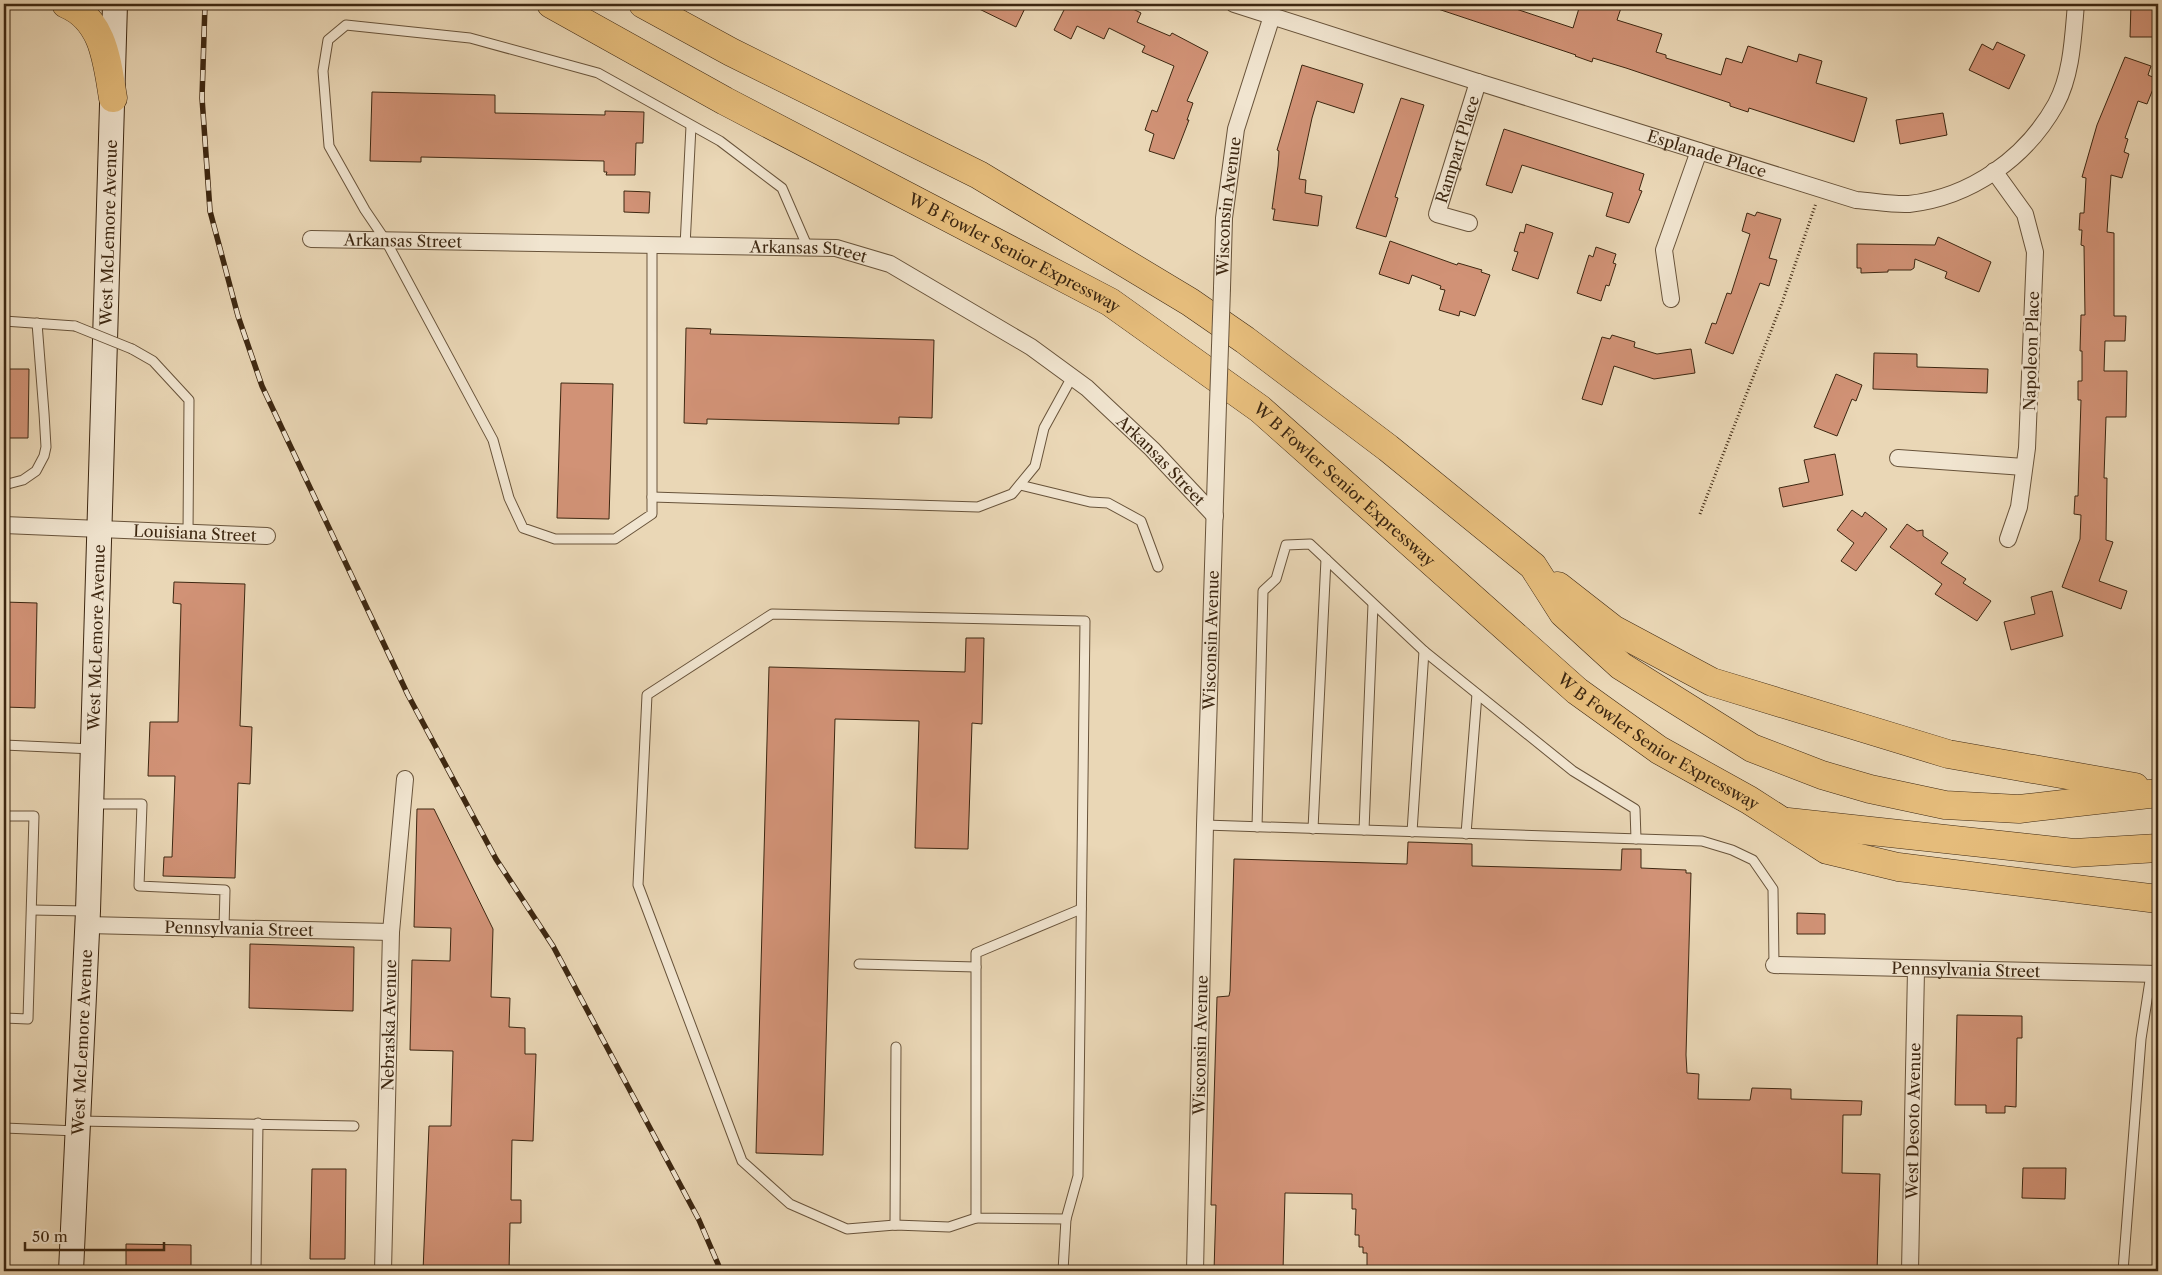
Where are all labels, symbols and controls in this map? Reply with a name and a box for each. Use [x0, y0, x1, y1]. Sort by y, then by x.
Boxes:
street label: Rampart Place [1431, 93, 1483, 205]
street label: Esplanade Place [1645, 125, 1769, 181]
street label: Wisconsin Avenue [1212, 135, 1245, 277]
street label: West McLemore Avenue [95, 139, 121, 327]
street label: W B Fowler Senior Expressway [904, 188, 1125, 317]
street label: Arkansas Street [343, 230, 463, 252]
street label: Arkansas Street [749, 237, 870, 267]
street label: Napoleon Place [2019, 291, 2043, 411]
street label: W B Fowler Senior Expressway [1249, 397, 1440, 571]
street label: Arkansas Street [1112, 411, 1210, 510]
street label: Louisiana Street [133, 520, 257, 546]
street label: West McLemore Avenue [83, 544, 109, 732]
street label: Wisconsin Avenue [1199, 570, 1223, 711]
street label: W B Fowler Senior Expressway [1553, 668, 1764, 815]
street label: Pennsylvania Street [164, 917, 314, 940]
street label: West McLemore Avenue [67, 949, 96, 1137]
street label: Pennsylvania Street [1891, 958, 2041, 981]
street label: Nebraska Avenue [377, 959, 400, 1091]
street label: Wisconsin Avenue [1188, 975, 1212, 1116]
street label: West Desoto Avenue [1901, 1042, 1925, 1201]
scale bar [25, 1220, 164, 1252]
text: 50 m [32, 1227, 68, 1246]

